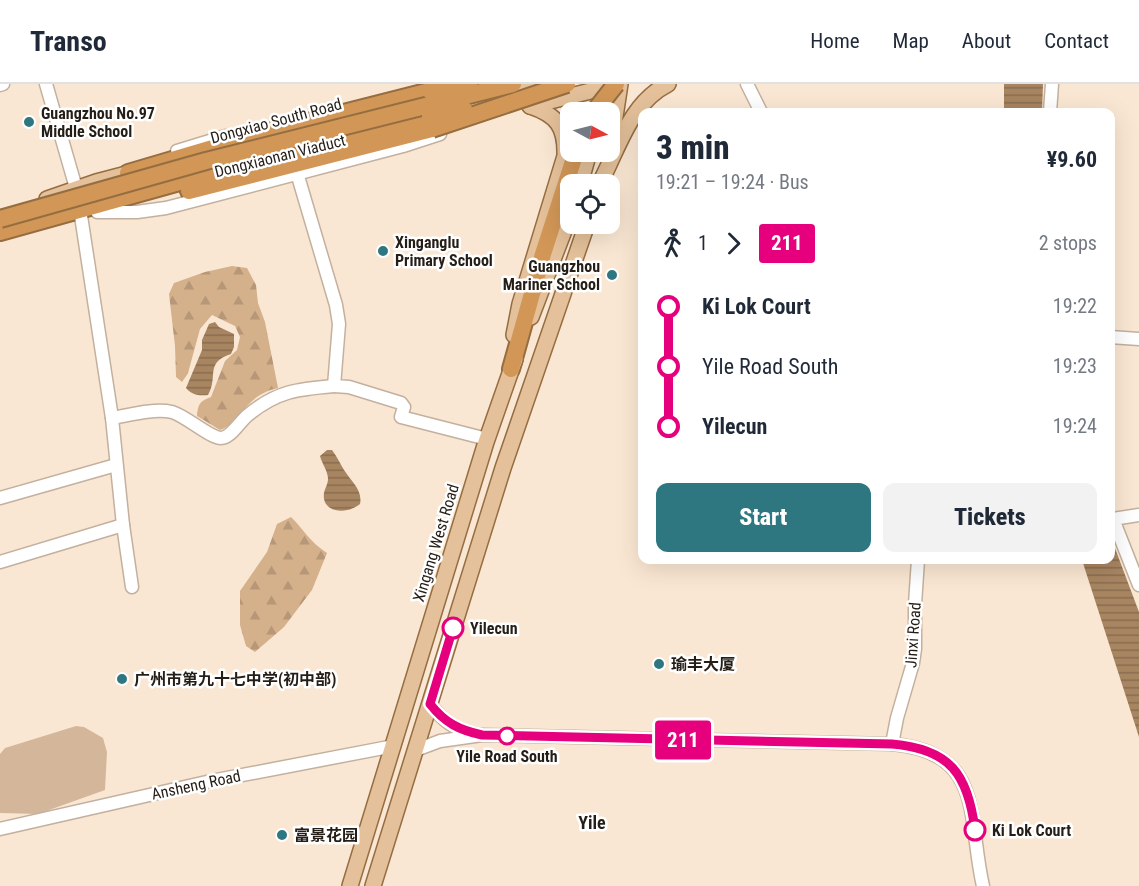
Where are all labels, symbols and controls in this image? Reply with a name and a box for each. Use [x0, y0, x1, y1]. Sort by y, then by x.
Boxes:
text: Transo [30, 25, 107, 58]
text: Home [810, 29, 860, 53]
text: Map [893, 29, 929, 53]
text: About [962, 29, 1011, 53]
text: Contact [1044, 29, 1109, 53]
street label: Dongxiao South Road [208, 94, 344, 148]
north arrow [560, 102, 620, 162]
map controls [560, 102, 620, 234]
place label: Guangzhou No.97 Middle School [41, 104, 155, 141]
marker: Guangzhou No.97 Middle School [22, 115, 36, 129]
text: 3 min [656, 128, 730, 167]
street label: Dongxiaonan Viaduct [213, 130, 348, 181]
text: ¥9.60 [1047, 147, 1097, 172]
text: 19:21 – 19:24 · Bus [656, 170, 809, 194]
button: locate [560, 174, 620, 234]
icon: walk [656, 227, 689, 260]
icon: forward [717, 227, 750, 260]
text: 1 [698, 231, 708, 255]
text: 211 [771, 231, 803, 255]
text: 2 stops [1039, 231, 1097, 255]
place label: Xinganglu Primary School [395, 233, 493, 270]
marker: Xinganglu Primary School [376, 244, 390, 258]
place label: Guangzhou Mariner School [503, 257, 600, 294]
marker: Guangzhou Mariner School [605, 268, 619, 282]
text: Ki Lok Court [702, 294, 811, 319]
text: 19:22 [1053, 294, 1097, 318]
text: Yile Road South [702, 354, 838, 379]
text: 19:23 [1053, 354, 1097, 378]
text: Yilecun [702, 414, 767, 439]
text: 19:24 [1053, 414, 1097, 438]
street label: Xingang West Road [409, 482, 463, 604]
button: Start [656, 483, 871, 552]
button: Tickets [883, 483, 1097, 552]
street label: Jinxi Road [901, 602, 925, 668]
marker: Yilecun [442, 617, 464, 639]
place label: Yilecun [470, 619, 518, 638]
place label: 瑜丰大厦 [671, 655, 735, 674]
marker: 瑜丰大厦 [652, 657, 666, 671]
place label: 广州市第九十七中学(初中部) [134, 670, 336, 689]
marker: 广州市第九十七中学(初中部) [115, 672, 129, 686]
line badge: 211 [648, 720, 718, 760]
marker: Yile Road South [498, 727, 516, 745]
text: 211 [667, 728, 699, 752]
place label: Yile Road South [456, 747, 558, 766]
street label: Ansheng Road [150, 766, 242, 804]
district label: Yile [578, 812, 606, 833]
marker: Ki Lok Court [964, 819, 986, 841]
place label: Ki Lok Court [992, 821, 1071, 840]
place label: 富景花园 [294, 826, 358, 845]
marker: 富景花园 [275, 828, 289, 842]

